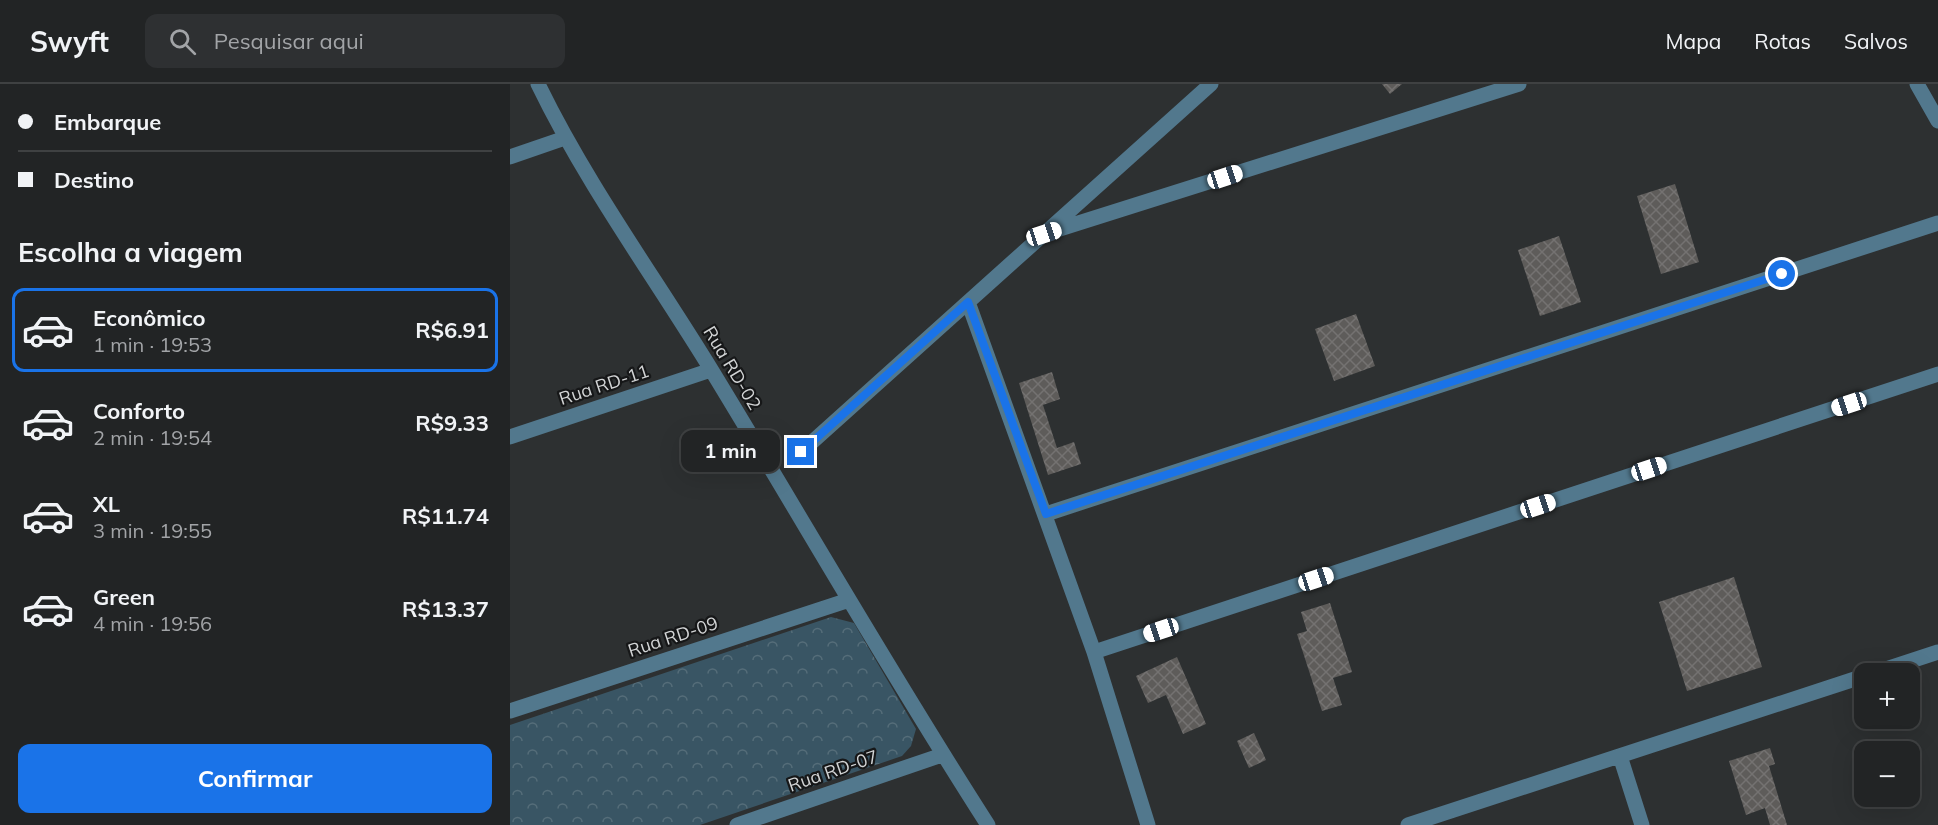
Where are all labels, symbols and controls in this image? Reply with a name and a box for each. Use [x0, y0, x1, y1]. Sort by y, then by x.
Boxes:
search box [145, 14, 565, 68]
text: Swyft [30, 24, 109, 59]
icon: search [166, 25, 199, 58]
text: Pesquisar aqui [214, 27, 364, 55]
text: Mapa [1666, 28, 1721, 54]
text: Rotas [1754, 28, 1811, 54]
text: Salvos [1844, 28, 1908, 54]
text: Embarque [54, 108, 161, 136]
car [1205, 163, 1245, 191]
text: Destino [54, 166, 134, 194]
car [1024, 220, 1064, 248]
text: Escolha a viagem [18, 235, 243, 269]
route start [1768, 260, 1795, 287]
icon: car [21, 303, 75, 357]
text: Econômico [93, 304, 206, 332]
text: R$6.91 [415, 316, 489, 344]
street label: Rua RD-02 [698, 322, 766, 414]
text: 1 min · 19:53 [93, 332, 212, 357]
street label: Rua RD-11 [556, 359, 652, 410]
car [1829, 390, 1869, 418]
icon: car [21, 396, 75, 450]
text: Conforto [93, 397, 185, 425]
text: R$9.33 [415, 409, 489, 437]
text: 2 min · 19:54 [93, 425, 212, 450]
callout: 1 min [681, 431, 780, 473]
text: 1 min [704, 438, 757, 463]
route end [787, 438, 814, 465]
car [1629, 455, 1669, 483]
icon: car [21, 489, 75, 543]
text: XL [93, 490, 120, 518]
car [1518, 492, 1558, 520]
text: R$11.74 [402, 502, 489, 530]
text: 3 min · 19:55 [93, 518, 212, 543]
car [1296, 565, 1336, 593]
icon: car [21, 582, 75, 636]
text: Green [93, 583, 155, 611]
text: R$13.37 [402, 595, 489, 623]
text: 4 min · 19:56 [93, 611, 212, 636]
street label: Rua RD-09 [625, 611, 721, 662]
car [1141, 616, 1181, 644]
map controls [1854, 663, 1920, 807]
button: + [1854, 663, 1920, 729]
button: − [1854, 741, 1920, 807]
button: Confirmar [18, 744, 492, 813]
street label: Rua RD-07 [785, 744, 881, 797]

